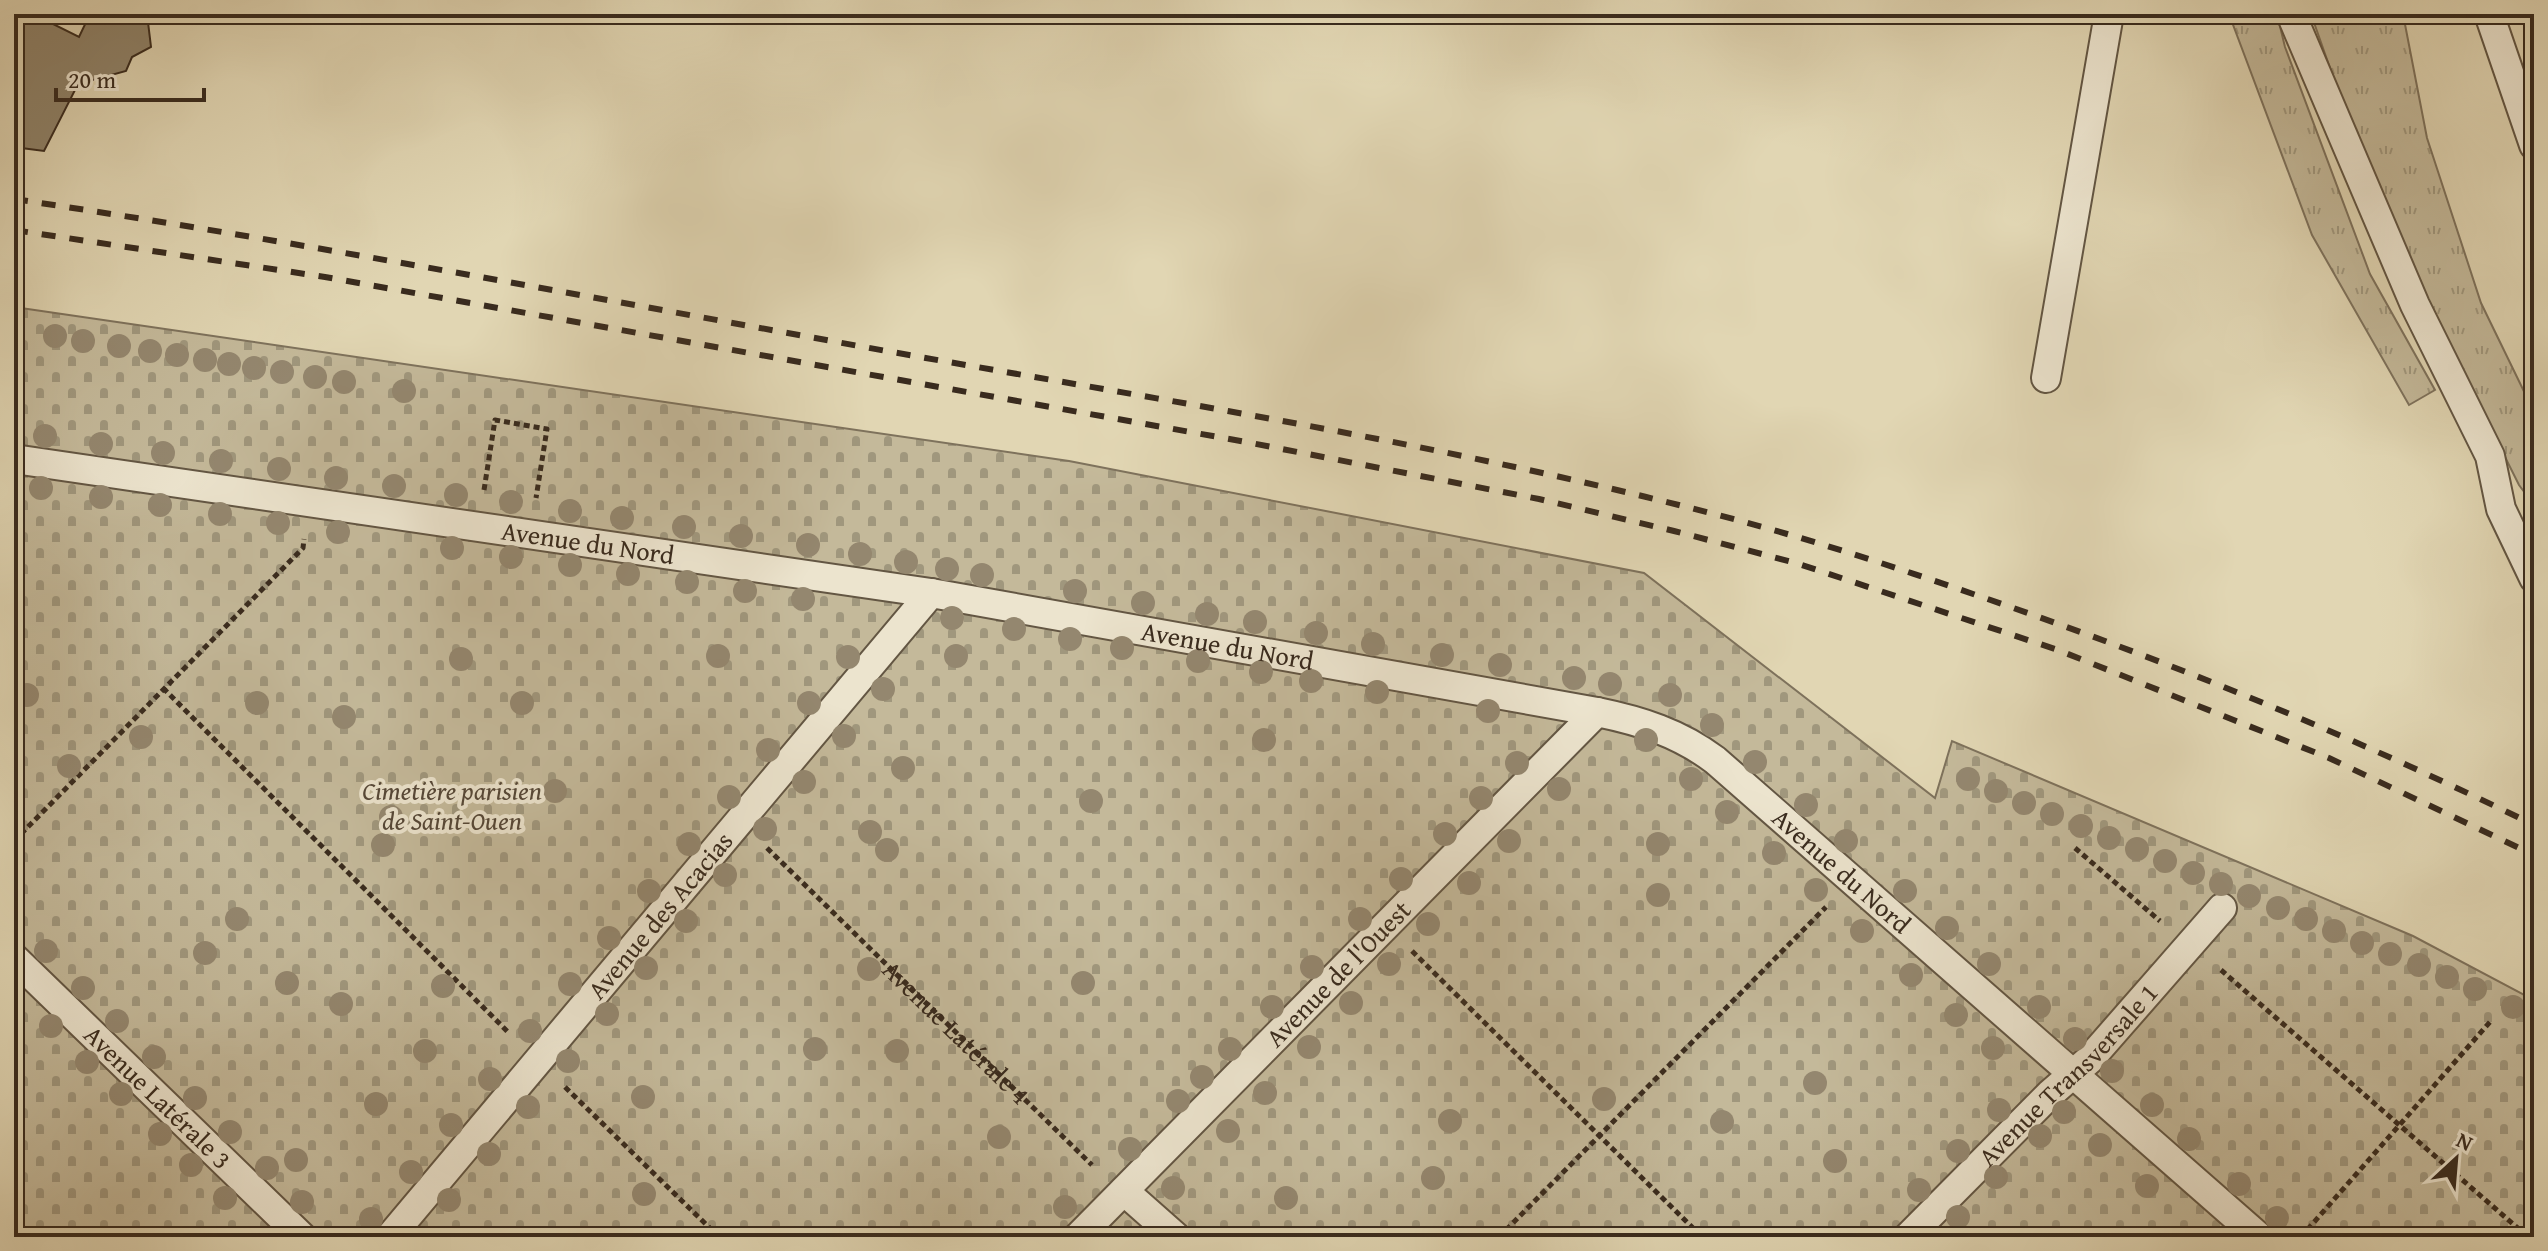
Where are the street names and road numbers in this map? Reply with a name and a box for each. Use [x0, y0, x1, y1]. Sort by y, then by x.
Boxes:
street label: Avenue du Nord [499, 510, 677, 574]
street label: Avenue du Nord [1139, 611, 1317, 680]
street label: Avenue du Nord [1764, 799, 1920, 943]
street label: Avenue des Acacias [578, 823, 742, 1008]
street label: Avenue de l'Ouest [1256, 891, 1420, 1056]
street label: Avenue Latérale 4 [874, 951, 1039, 1113]
street label: Avenue Transversale 1 [1969, 974, 2167, 1175]
street label: Avenue Latérale 3 [75, 1016, 241, 1178]

